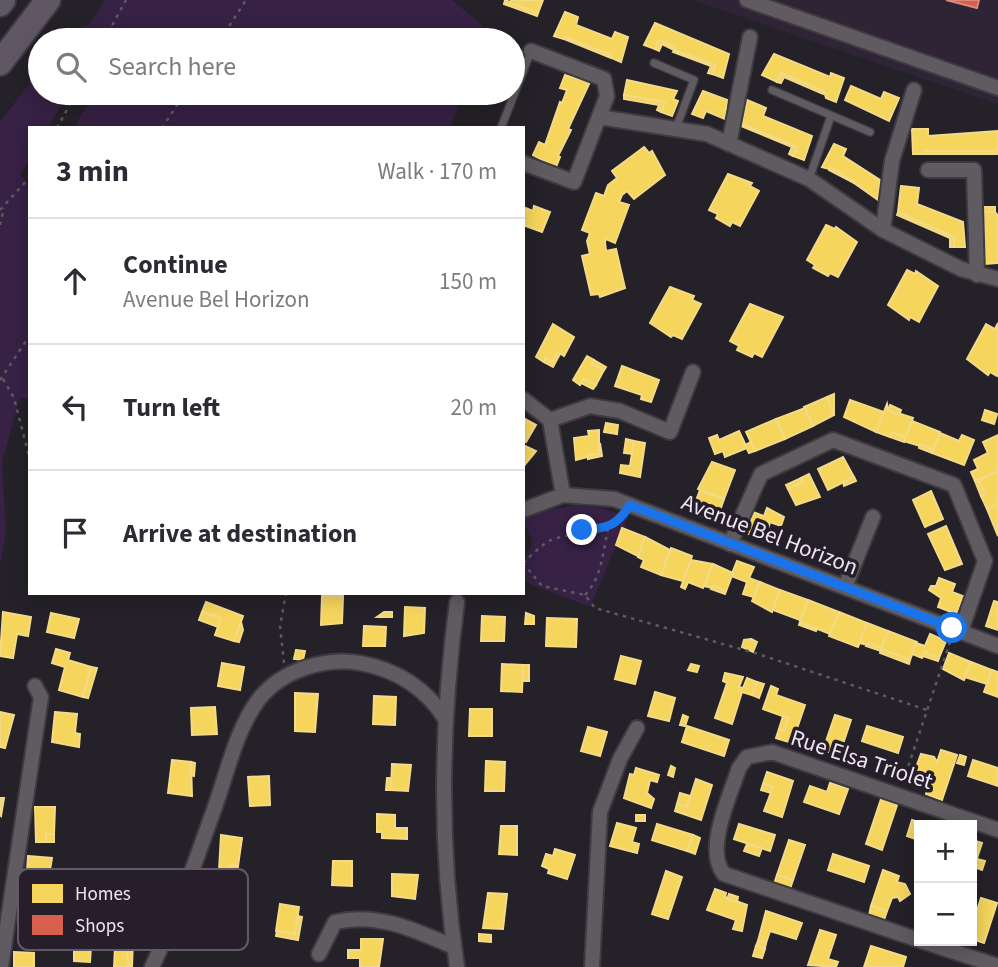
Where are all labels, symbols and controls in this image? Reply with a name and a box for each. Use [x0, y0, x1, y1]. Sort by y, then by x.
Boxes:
search box [28, 28, 525, 105]
icon: search [52, 48, 90, 86]
text: Search here [108, 48, 236, 85]
text: 3 min [56, 150, 129, 193]
text: Walk · 170 m [378, 155, 497, 188]
text: Continue [123, 246, 228, 283]
icon: ahead [56, 262, 94, 300]
text: 150 m [439, 265, 497, 298]
text: Avenue Bel Horizon [123, 283, 310, 316]
icon: left [56, 388, 94, 426]
text: Turn left [123, 389, 220, 426]
text: 20 m [450, 391, 497, 424]
street label: Avenue Bel Horizon [677, 486, 863, 583]
icon: arrive [56, 514, 94, 552]
route end [566, 514, 597, 545]
text: Arrive at destination [123, 515, 357, 552]
route start [936, 612, 967, 643]
street label: Rue Elsa Triolet [787, 721, 937, 798]
map controls [914, 820, 977, 946]
button: + [914, 820, 977, 883]
legend [18, 869, 248, 950]
text: Homes [75, 881, 131, 908]
button: − [914, 883, 977, 946]
text: Shops [75, 913, 124, 940]

